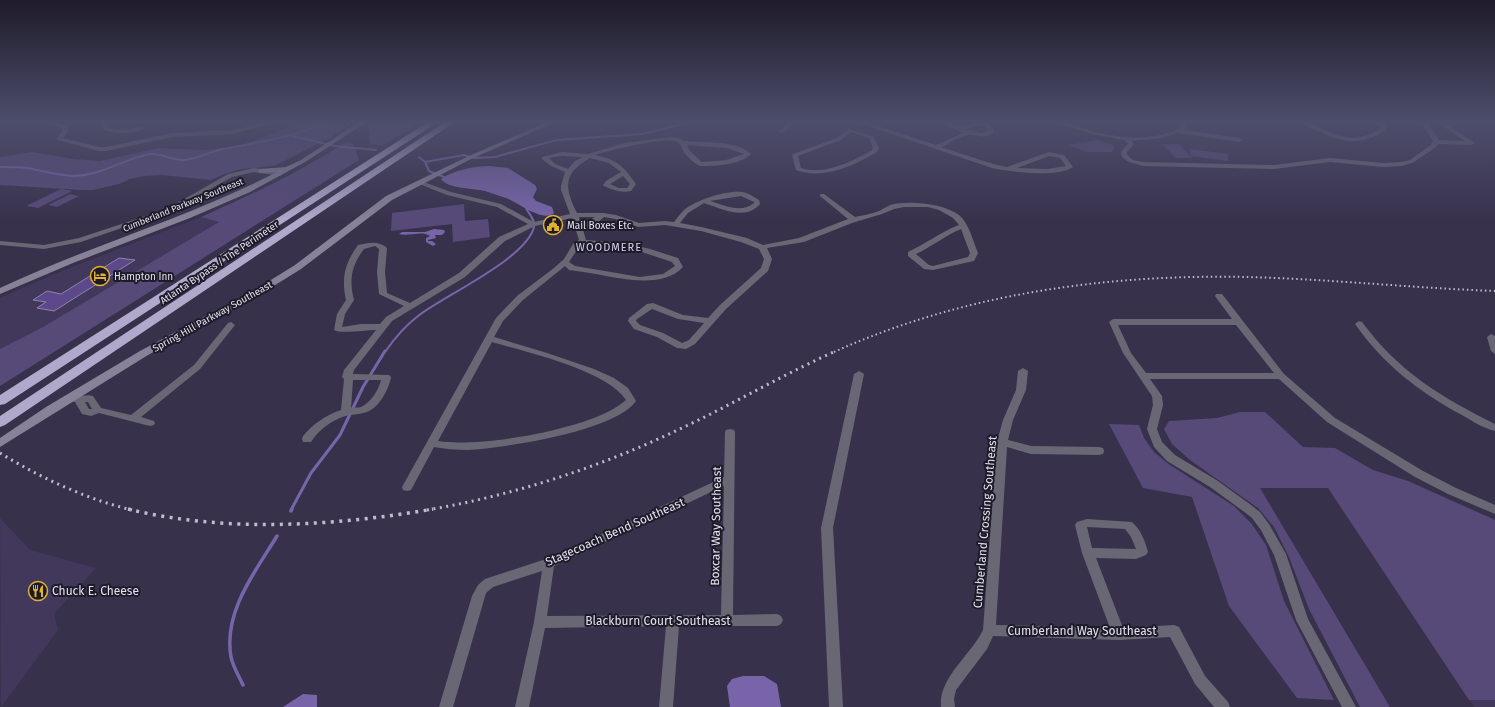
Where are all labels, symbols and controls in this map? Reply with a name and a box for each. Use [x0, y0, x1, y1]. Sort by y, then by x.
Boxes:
street label: Cumberland Parkway Southeast [121, 176, 245, 234]
public building icon: Mail Boxes Etc. [542, 214, 564, 236]
street label: Atlanta Bypass / The Perimeter [158, 218, 281, 307]
place label: Mail Boxes Etc. [567, 220, 634, 232]
district label: WOODMERE [576, 241, 642, 254]
hotel icon: Hampton Inn [89, 265, 111, 287]
place label: Hampton Inn [114, 271, 173, 283]
street label: Spring Hill Parkway Southeast [151, 279, 275, 355]
street label: Cumberland Crossing Southeast [970, 435, 1000, 609]
street label: Boxcar Way Southeast [708, 465, 724, 586]
street label: Stagecoach Bend Southeast [543, 495, 687, 569]
restaurant icon: Chuck E. Cheese [27, 580, 49, 602]
place label: Chuck E. Cheese [52, 584, 139, 598]
street label: Blackburn Court Southeast [585, 614, 731, 628]
street label: Cumberland Way Southeast [1007, 624, 1157, 638]

